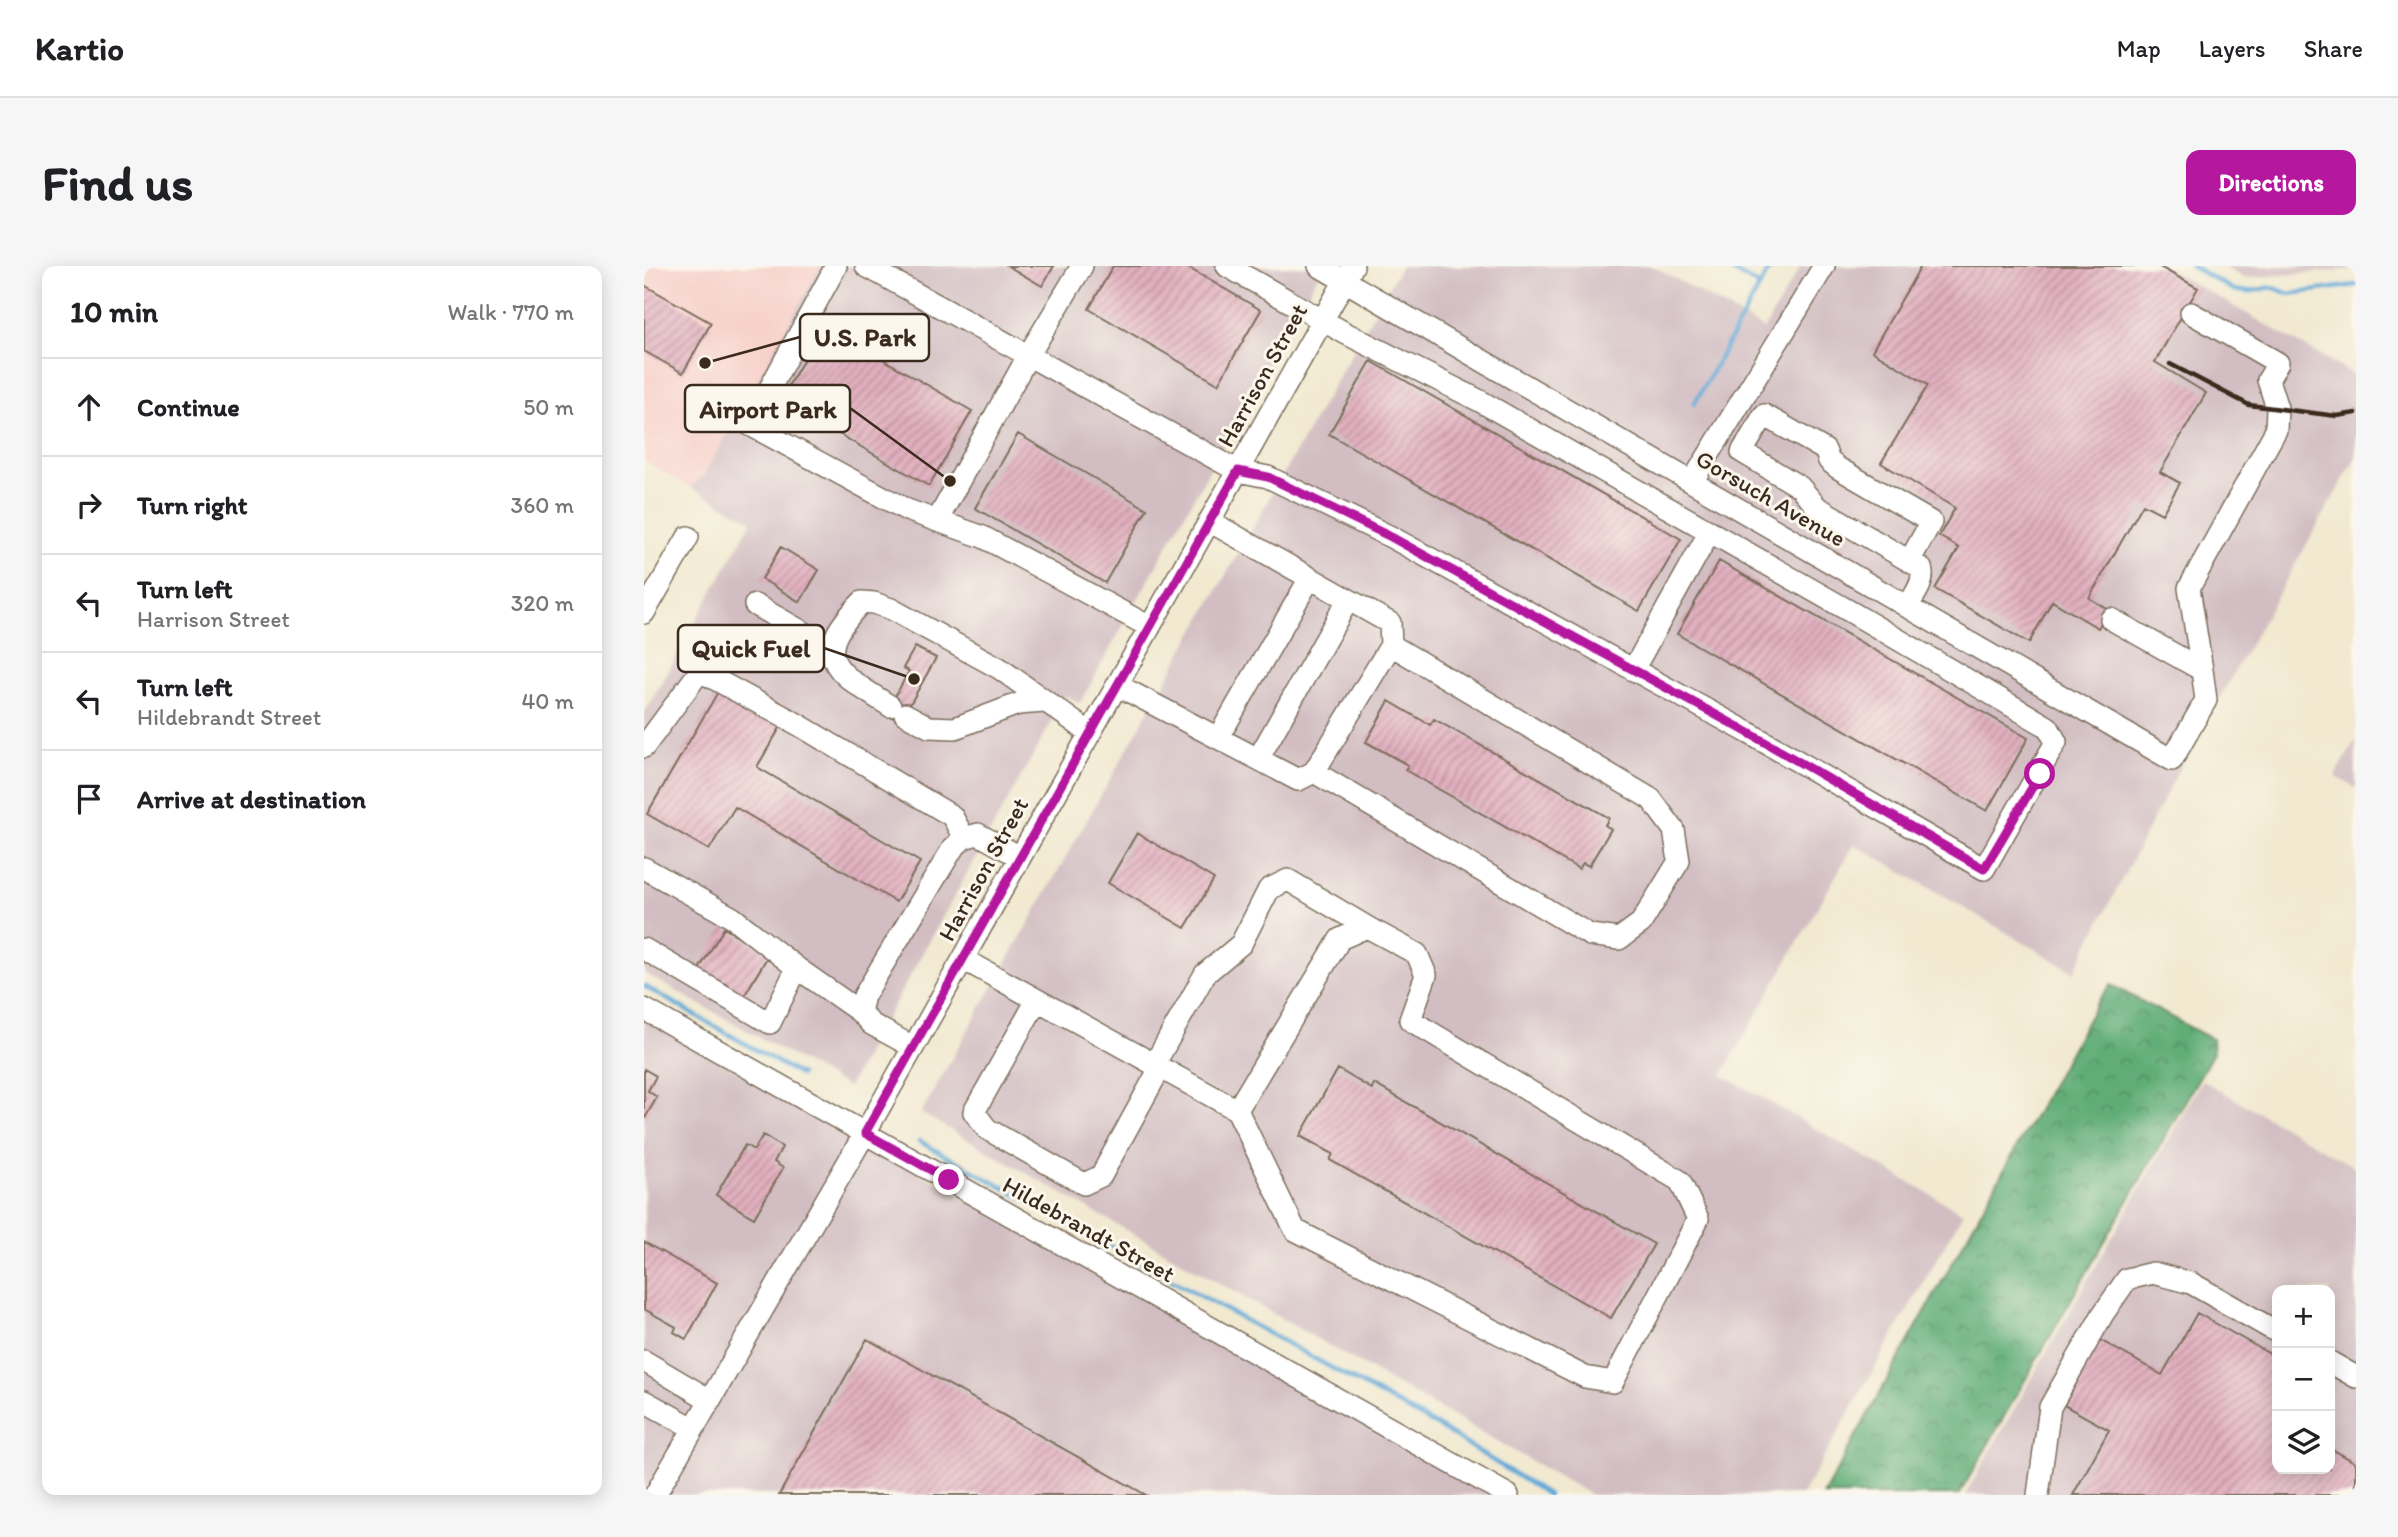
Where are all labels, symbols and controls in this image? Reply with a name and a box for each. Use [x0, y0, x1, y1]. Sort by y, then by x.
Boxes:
text: Kartio [35, 29, 124, 68]
text: Map [2117, 34, 2161, 63]
text: Layers [2199, 34, 2266, 63]
text: Share [2304, 34, 2363, 63]
button: Directions [2186, 150, 2356, 215]
text: Find us [42, 153, 193, 212]
text: 10 min [70, 293, 158, 330]
text: Walk · 770 m [448, 298, 574, 326]
street label: Harrison Street [1211, 298, 1313, 452]
callout: U.S. Park [800, 314, 929, 361]
text: U.S. Park [814, 321, 917, 353]
callout: Airport Park [685, 385, 850, 432]
icon: ahead [70, 388, 108, 426]
text: Continue [137, 391, 240, 423]
text: 50 m [523, 393, 574, 421]
text: Airport Park [698, 393, 837, 425]
street label: Gorsuch Avenue [1691, 443, 1851, 553]
icon: right [70, 486, 108, 524]
text: Turn right [137, 489, 248, 521]
text: 360 m [511, 491, 574, 519]
text: Turn left [137, 573, 233, 605]
icon: left [70, 584, 108, 622]
text: 320 m [511, 589, 574, 617]
text: Harrison Street [137, 605, 290, 633]
callout: Quick Fuel [678, 625, 824, 672]
text: Quick Fuel [692, 632, 811, 664]
text: Turn left [137, 671, 233, 703]
icon: left [70, 682, 108, 720]
text: 40 m [521, 687, 574, 715]
text: Hildebrandt Street [137, 703, 321, 731]
route start [2024, 758, 2055, 789]
icon: arrive [70, 780, 108, 818]
text: Arrive at destination [137, 783, 366, 815]
street label: Harrison Street [932, 792, 1034, 946]
route end [933, 1164, 964, 1195]
street label: Hildebrandt Street [998, 1170, 1180, 1288]
map controls [2272, 1285, 2335, 1474]
button: + [2272, 1285, 2335, 1348]
button: − [2272, 1348, 2335, 1411]
button: layers [2272, 1411, 2335, 1474]

